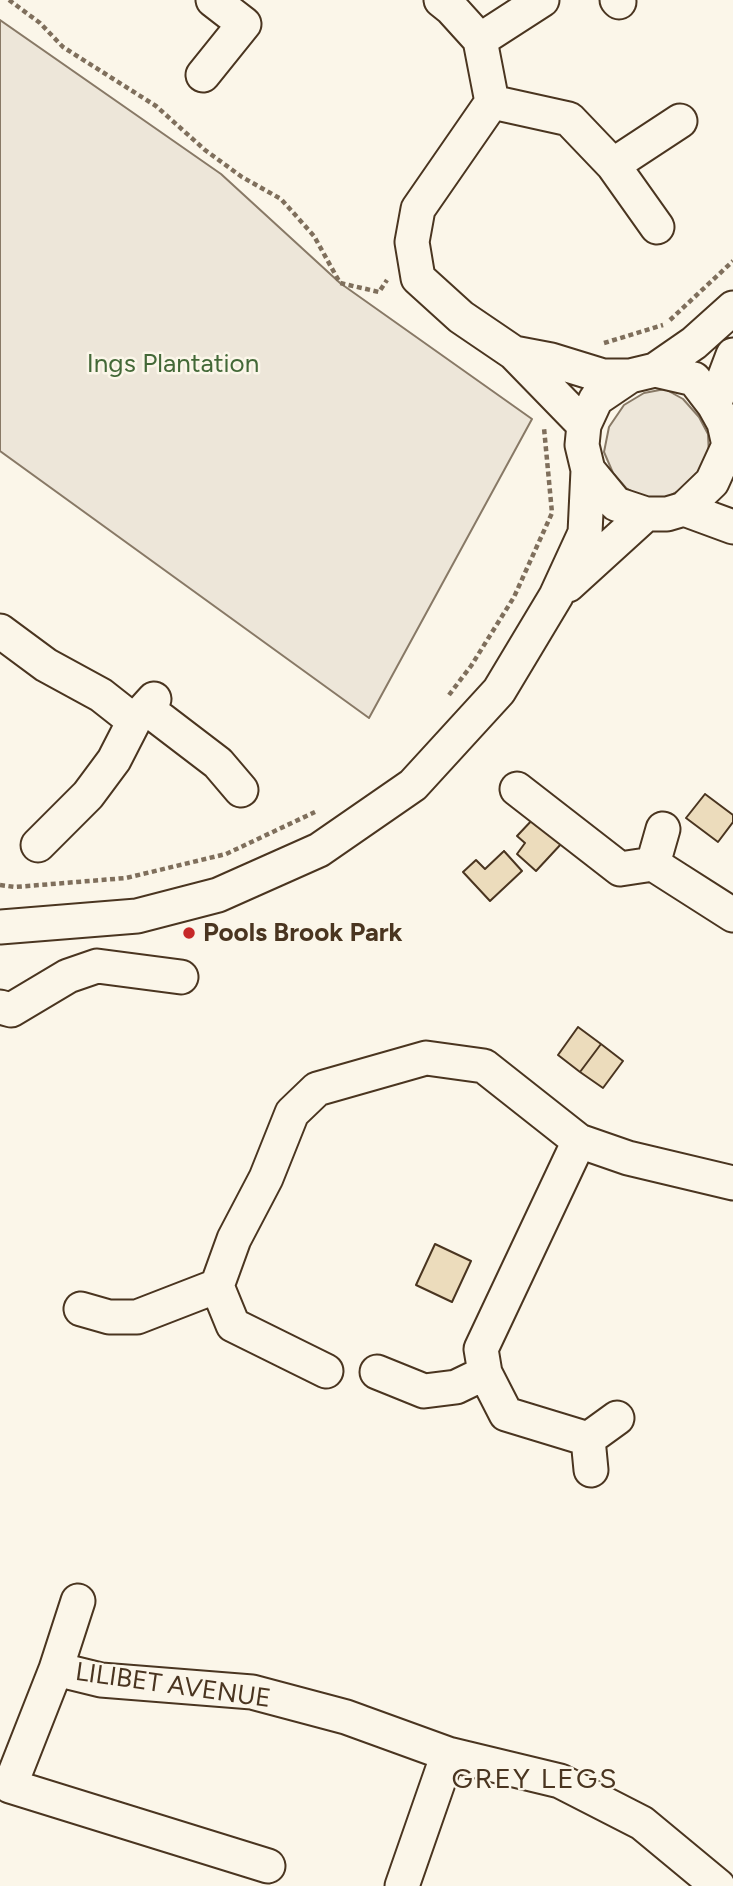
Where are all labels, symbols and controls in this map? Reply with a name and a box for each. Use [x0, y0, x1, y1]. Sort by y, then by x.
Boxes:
park label: Ings Plantation [87, 348, 259, 380]
place label: Pools Brook Park [203, 917, 403, 949]
marker: Pools Brook Park [181, 925, 197, 941]
street label: LILIBET AVENUE [73, 1657, 273, 1715]
district label: GREY LEGS [453, 1763, 617, 1797]

